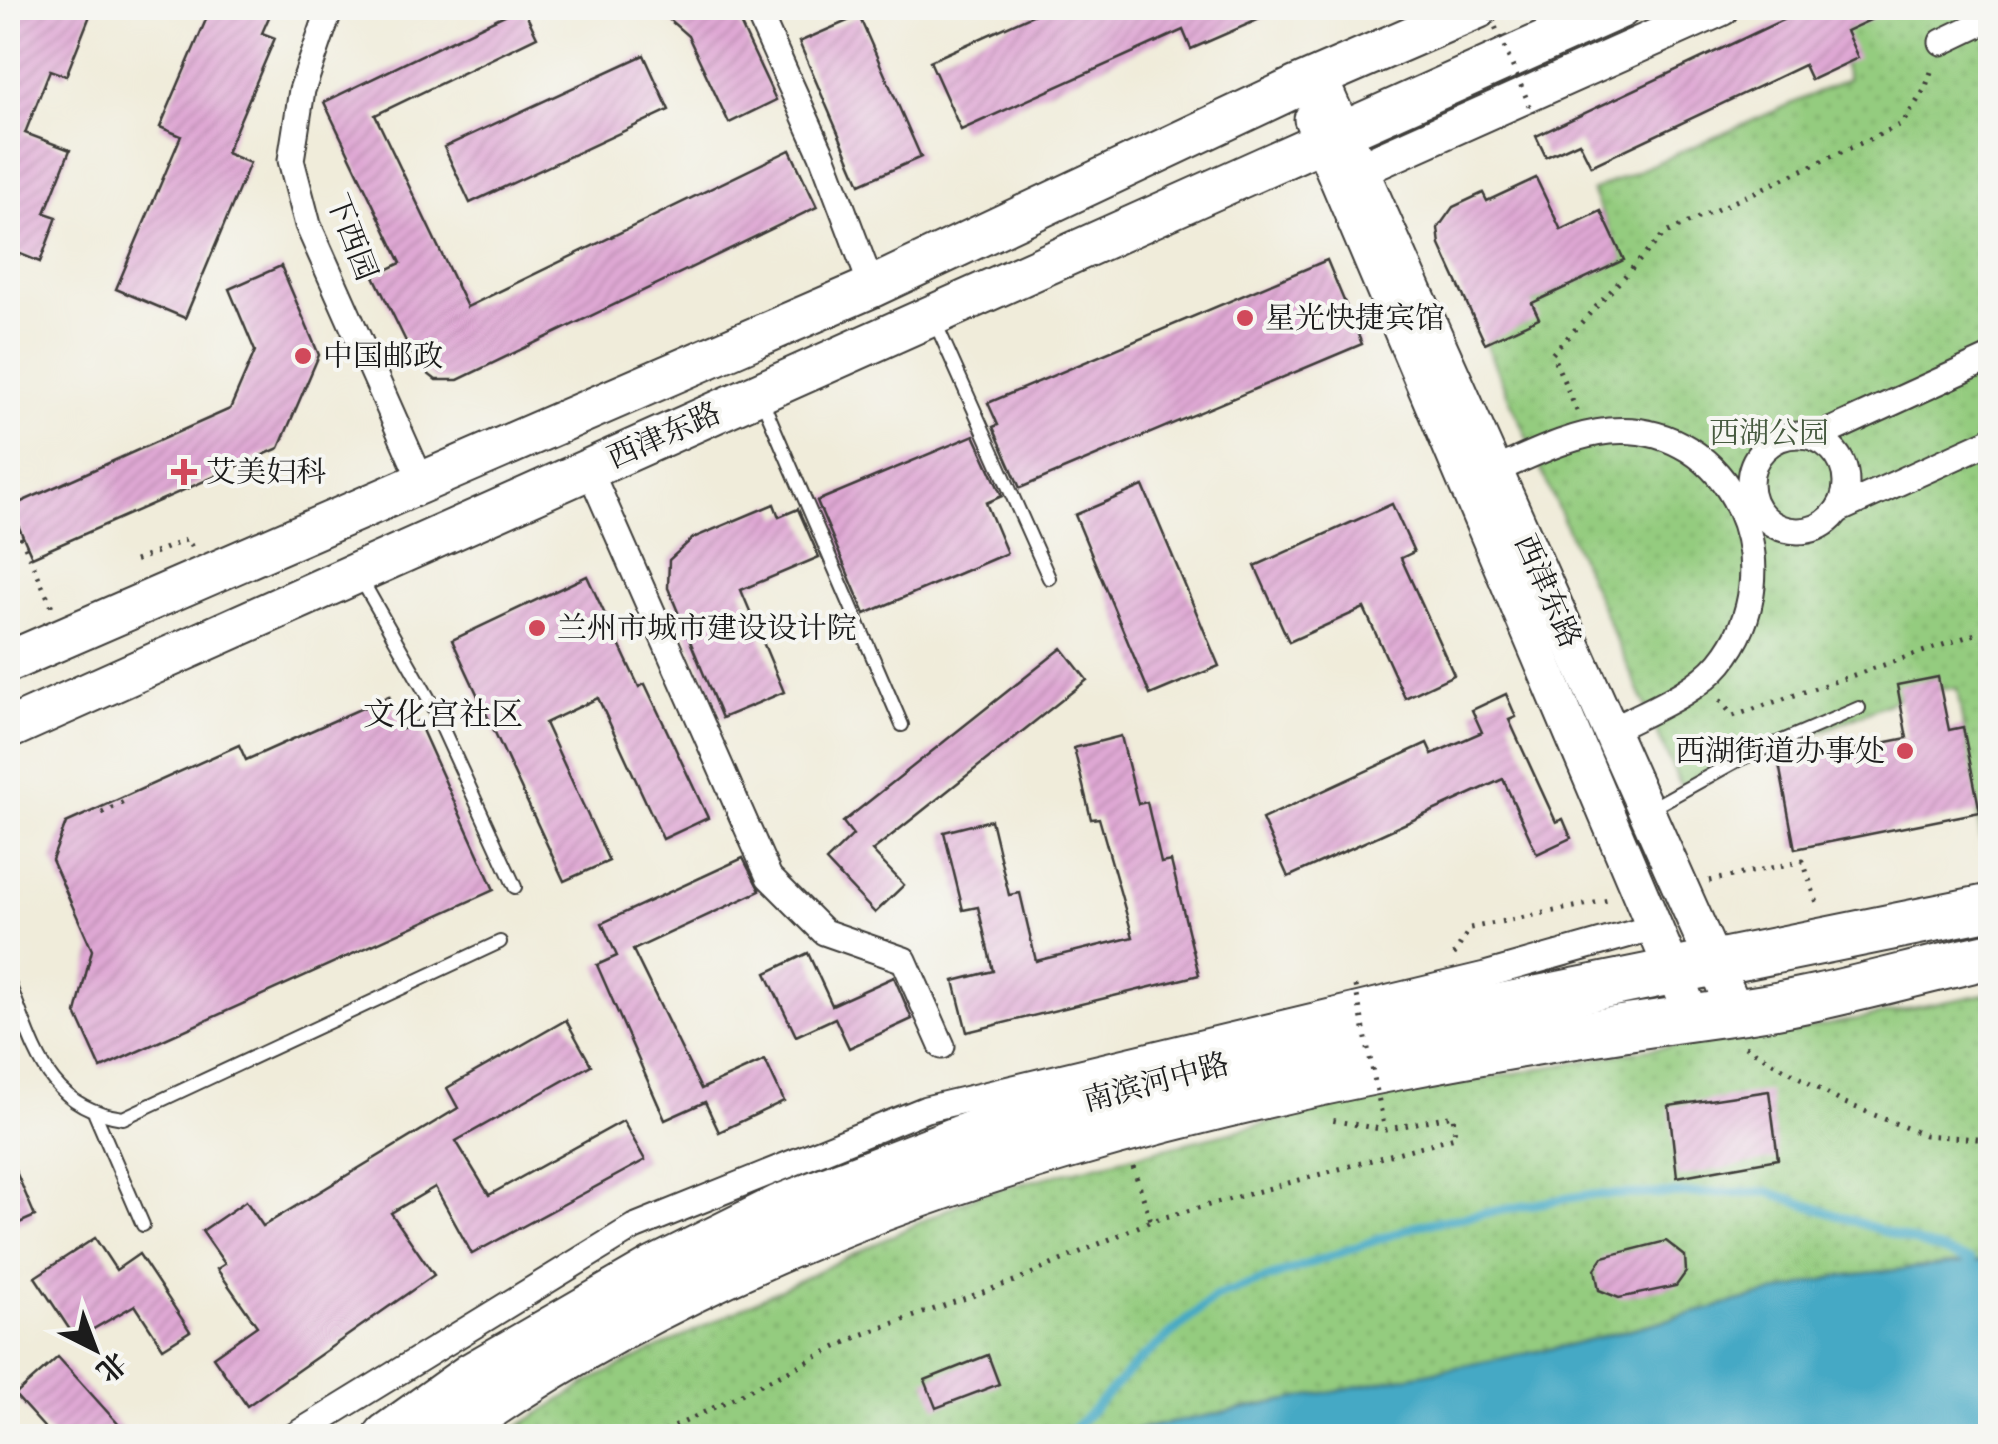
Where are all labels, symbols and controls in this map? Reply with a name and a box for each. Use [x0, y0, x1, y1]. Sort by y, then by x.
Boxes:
street label: 下西园 [317, 189, 385, 286]
place label: 星光快捷宾馆 [1265, 300, 1445, 338]
marker: 星光快捷宾馆 [1234, 307, 1256, 329]
place label: 中国邮政 [323, 338, 443, 376]
marker: 中国邮政 [292, 345, 314, 367]
street label: 西津东路 [602, 394, 727, 478]
park label: 西湖公园 [1709, 415, 1829, 453]
place label: 艾美妇科 [206, 454, 326, 492]
marker: 艾美妇科 [171, 459, 197, 485]
street label: 西津东路 [1505, 529, 1589, 654]
place label: 兰州市城市建设设计院 [557, 610, 857, 648]
marker: 兰州市城市建设设计院 [526, 617, 548, 639]
district label: 文化宫社区 [363, 695, 523, 735]
place label: 西湖街道办事处 [1675, 733, 1885, 771]
marker: 西湖街道办事处 [1894, 740, 1916, 762]
street label: 南滨河中路 [1079, 1045, 1234, 1121]
north arrow [45, 1299, 145, 1399]
text: 北 [89, 1344, 133, 1389]

